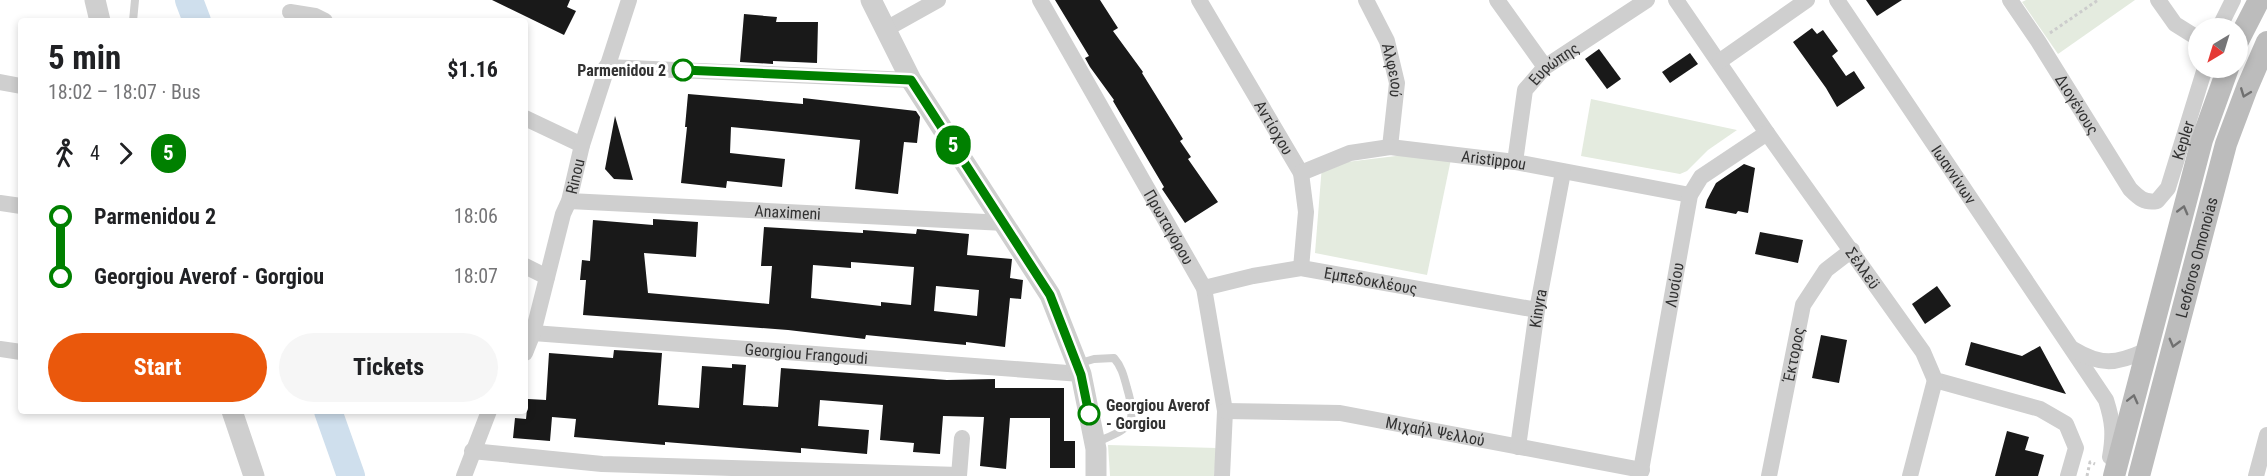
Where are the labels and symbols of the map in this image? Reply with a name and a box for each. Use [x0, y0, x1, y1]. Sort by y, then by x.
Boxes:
north arrow [2188, 18, 2248, 78]
street label: Ευρώπης [1524, 38, 1582, 89]
street label: Αλφειού [1378, 41, 1407, 98]
marker: Parmenidou 2 [672, 59, 694, 81]
place label: Parmenidou 2 [577, 61, 666, 80]
street label: Διογένους [2051, 71, 2103, 138]
one-way arrow [2240, 87, 2252, 98]
street label: Αντίοχου [1251, 97, 1297, 158]
street label: Kepler [2168, 118, 2198, 162]
line badge: 5 [934, 126, 972, 164]
street label: Ιωαννίνων [1928, 141, 1981, 207]
street label: Aristippou [1460, 146, 1528, 173]
street label: Rinou [561, 157, 588, 196]
street label: Πρωταγόρου [1140, 186, 1198, 268]
street label: Leoforos Omonoias [2171, 195, 2221, 320]
street label: Anaximeni [754, 201, 821, 223]
one-way arrow [2176, 206, 2189, 216]
street label: Σέλλεϋ [1842, 244, 1884, 293]
street label: Λυσίου [1661, 261, 1687, 309]
street label: Εμπεδοκλέους [1323, 263, 1419, 298]
street label: Kinyra [1525, 287, 1550, 329]
street label: Έκτορος [1778, 325, 1808, 384]
one-way arrow [2169, 337, 2181, 348]
street label: Georgiou Frangoudi [744, 339, 869, 368]
one-way arrow [2126, 394, 2139, 404]
place label: Georgiou Averof - Gorgiou [1106, 396, 1211, 433]
marker: Georgiou Averof - Gorgiou [1078, 403, 1100, 425]
street label: Μιχαήλ Ψελλού [1384, 412, 1487, 450]

